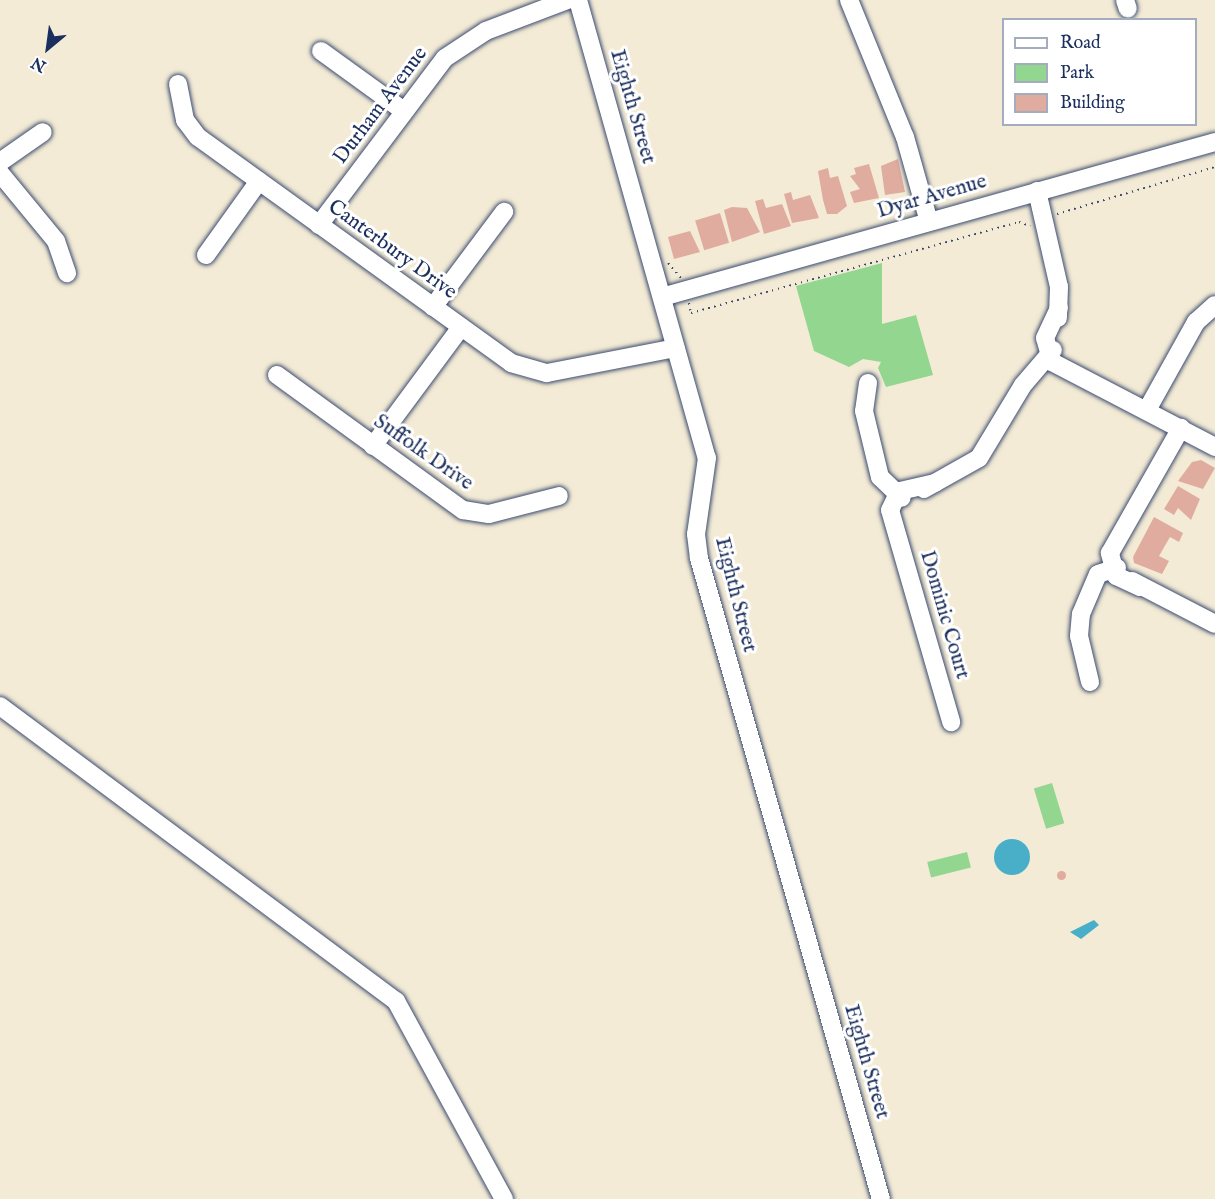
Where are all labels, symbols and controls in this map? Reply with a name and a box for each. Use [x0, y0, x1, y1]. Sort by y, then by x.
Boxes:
north arrow [18, 18, 78, 78]
legend [1002, 18, 1197, 126]
text: Road [1060, 32, 1101, 55]
street label: Durham Avenue [329, 42, 433, 170]
street label: Eighth Street [604, 47, 660, 167]
text: N [28, 52, 50, 76]
text: Park [1060, 62, 1094, 85]
text: Building [1060, 92, 1125, 115]
street label: Dyar Avenue [874, 169, 990, 225]
street label: Canterbury Drive [323, 195, 461, 305]
street label: Suffolk Drive [368, 409, 478, 497]
street label: Eighth Street [709, 535, 761, 655]
street label: Dominic Court [914, 548, 974, 682]
street label: Eighth Street [838, 1002, 894, 1122]

